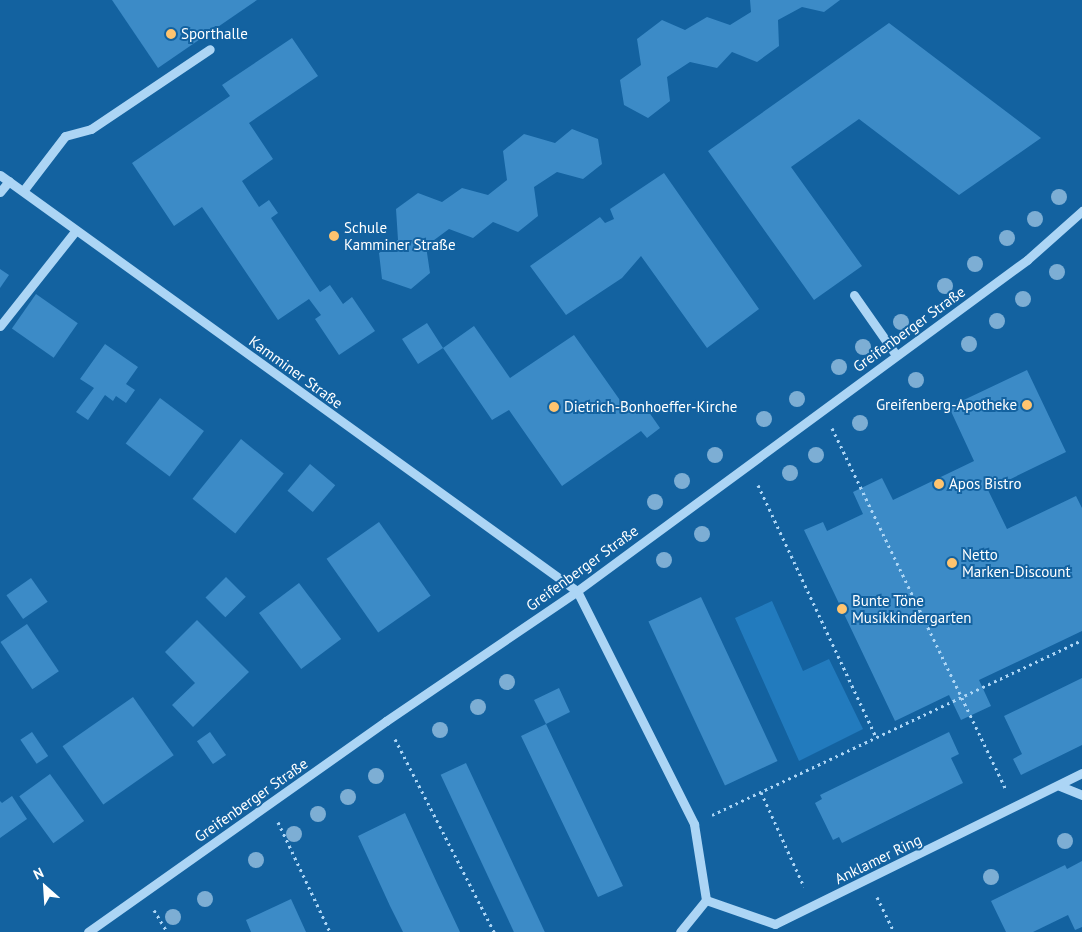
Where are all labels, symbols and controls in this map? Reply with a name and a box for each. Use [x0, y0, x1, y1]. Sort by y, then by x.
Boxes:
place label: Sporthalle [181, 25, 248, 43]
marker: Sporthalle [165, 28, 177, 40]
place label: Schule Kamminer Straße [344, 218, 456, 253]
marker: Schule Kamminer Straße [328, 230, 340, 242]
street label: Greifenberger Straße [849, 282, 969, 376]
street label: Kamminer Straße [246, 332, 346, 412]
place label: Greifenberg-Apotheke [876, 396, 1017, 414]
place label: Dietrich-Bonhoeffer-Kirche [564, 398, 737, 416]
marker: Greifenberg-Apotheke [1021, 399, 1033, 411]
marker: Dietrich-Bonhoeffer-Kirche [548, 401, 560, 413]
place label: Apos Bistro [949, 475, 1022, 493]
marker: Apos Bistro [933, 478, 945, 490]
street label: Greifenberger Straße [522, 521, 642, 615]
place label: Netto Marken-Discount [962, 545, 1071, 580]
marker: Netto Marken-Discount [946, 557, 958, 569]
place label: Bunte Töne Musikkindergarten [852, 591, 971, 626]
marker: Bunte Töne Musikkindergarten [836, 603, 848, 615]
street label: Greifenberger Straße [191, 754, 311, 846]
street label: Anklamer Ring [832, 830, 924, 888]
north arrow [20, 862, 70, 912]
text: N [30, 863, 46, 884]

